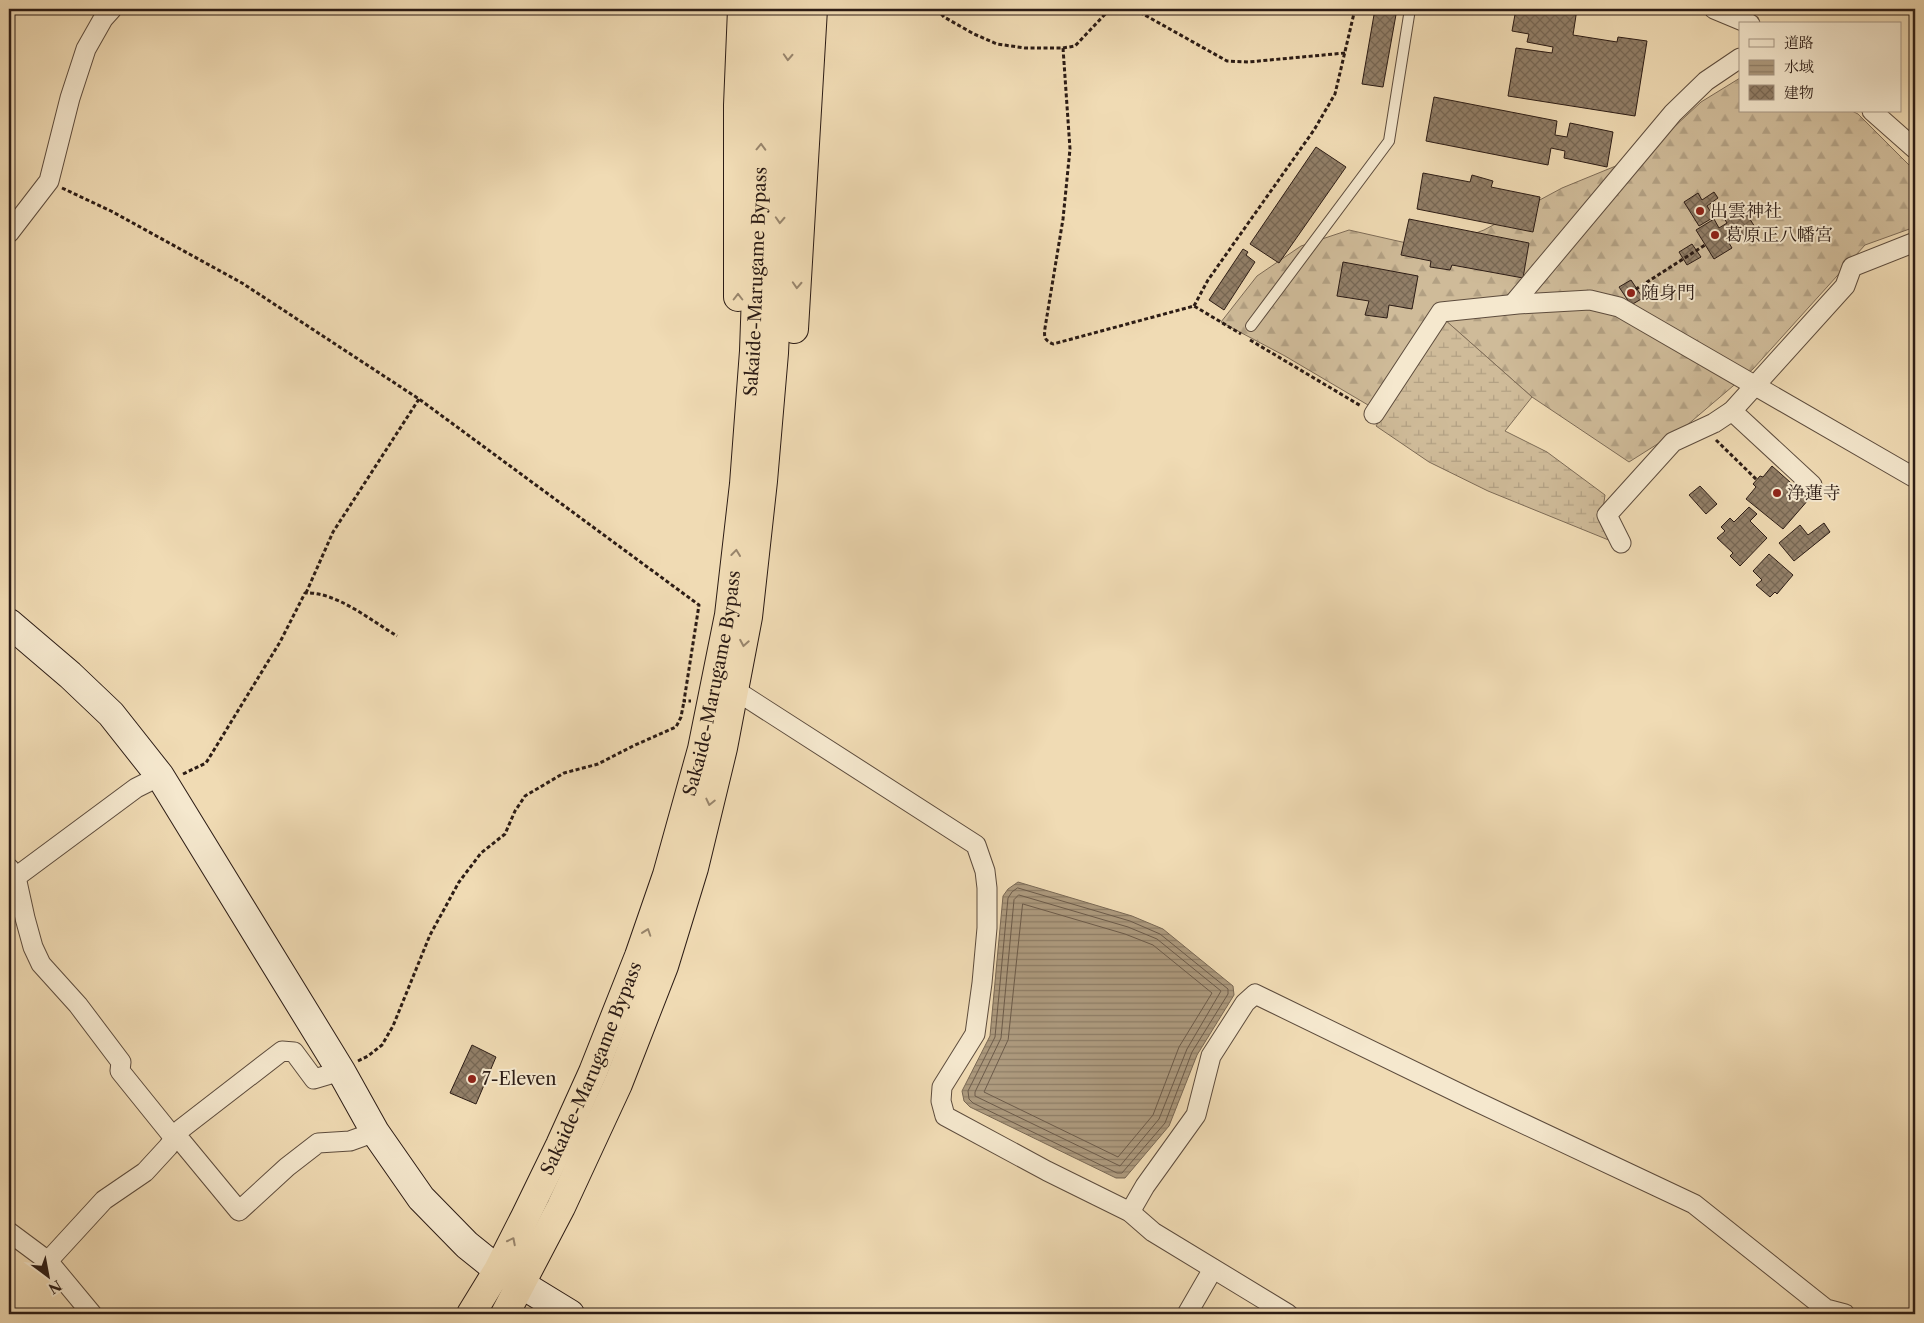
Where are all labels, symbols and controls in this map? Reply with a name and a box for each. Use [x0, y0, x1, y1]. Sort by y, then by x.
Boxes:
legend [1739, 22, 1902, 112]
text: 道路 [1784, 33, 1814, 52]
one-way arrow [782, 54, 793, 62]
text: 水域 [1784, 57, 1814, 76]
text: 建物 [1784, 83, 1814, 102]
one-way arrow [756, 143, 766, 150]
street label: Sakaide-Marugame Bypass [740, 166, 771, 397]
place label: 出雲神社 [1710, 200, 1782, 222]
marker: 出雲神社 [1694, 205, 1706, 217]
one-way arrow [775, 216, 786, 224]
place label: 葛原正八幡宮 [1725, 224, 1833, 246]
marker: 葛原正八幡宮 [1709, 229, 1721, 241]
one-way arrow [791, 281, 802, 289]
place label: 随身門 [1641, 282, 1695, 304]
marker: 随身門 [1625, 287, 1637, 299]
one-way arrow [733, 293, 743, 300]
place label: 浄蓮寺 [1787, 482, 1841, 504]
marker: 浄蓮寺 [1771, 487, 1783, 499]
one-way arrow [730, 549, 741, 557]
street label: Sakaide-Marugame Bypass [678, 569, 745, 799]
one-way arrow [739, 639, 749, 647]
one-way arrow [705, 797, 716, 806]
one-way arrow [641, 928, 651, 937]
street label: Sakaide-Marugame Bypass [536, 959, 647, 1179]
place label: 7-Eleven [482, 1068, 557, 1090]
marker: 7-Eleven [466, 1073, 478, 1085]
one-way arrow [506, 1237, 516, 1246]
north arrow [22, 1250, 72, 1300]
text: N [45, 1276, 65, 1298]

